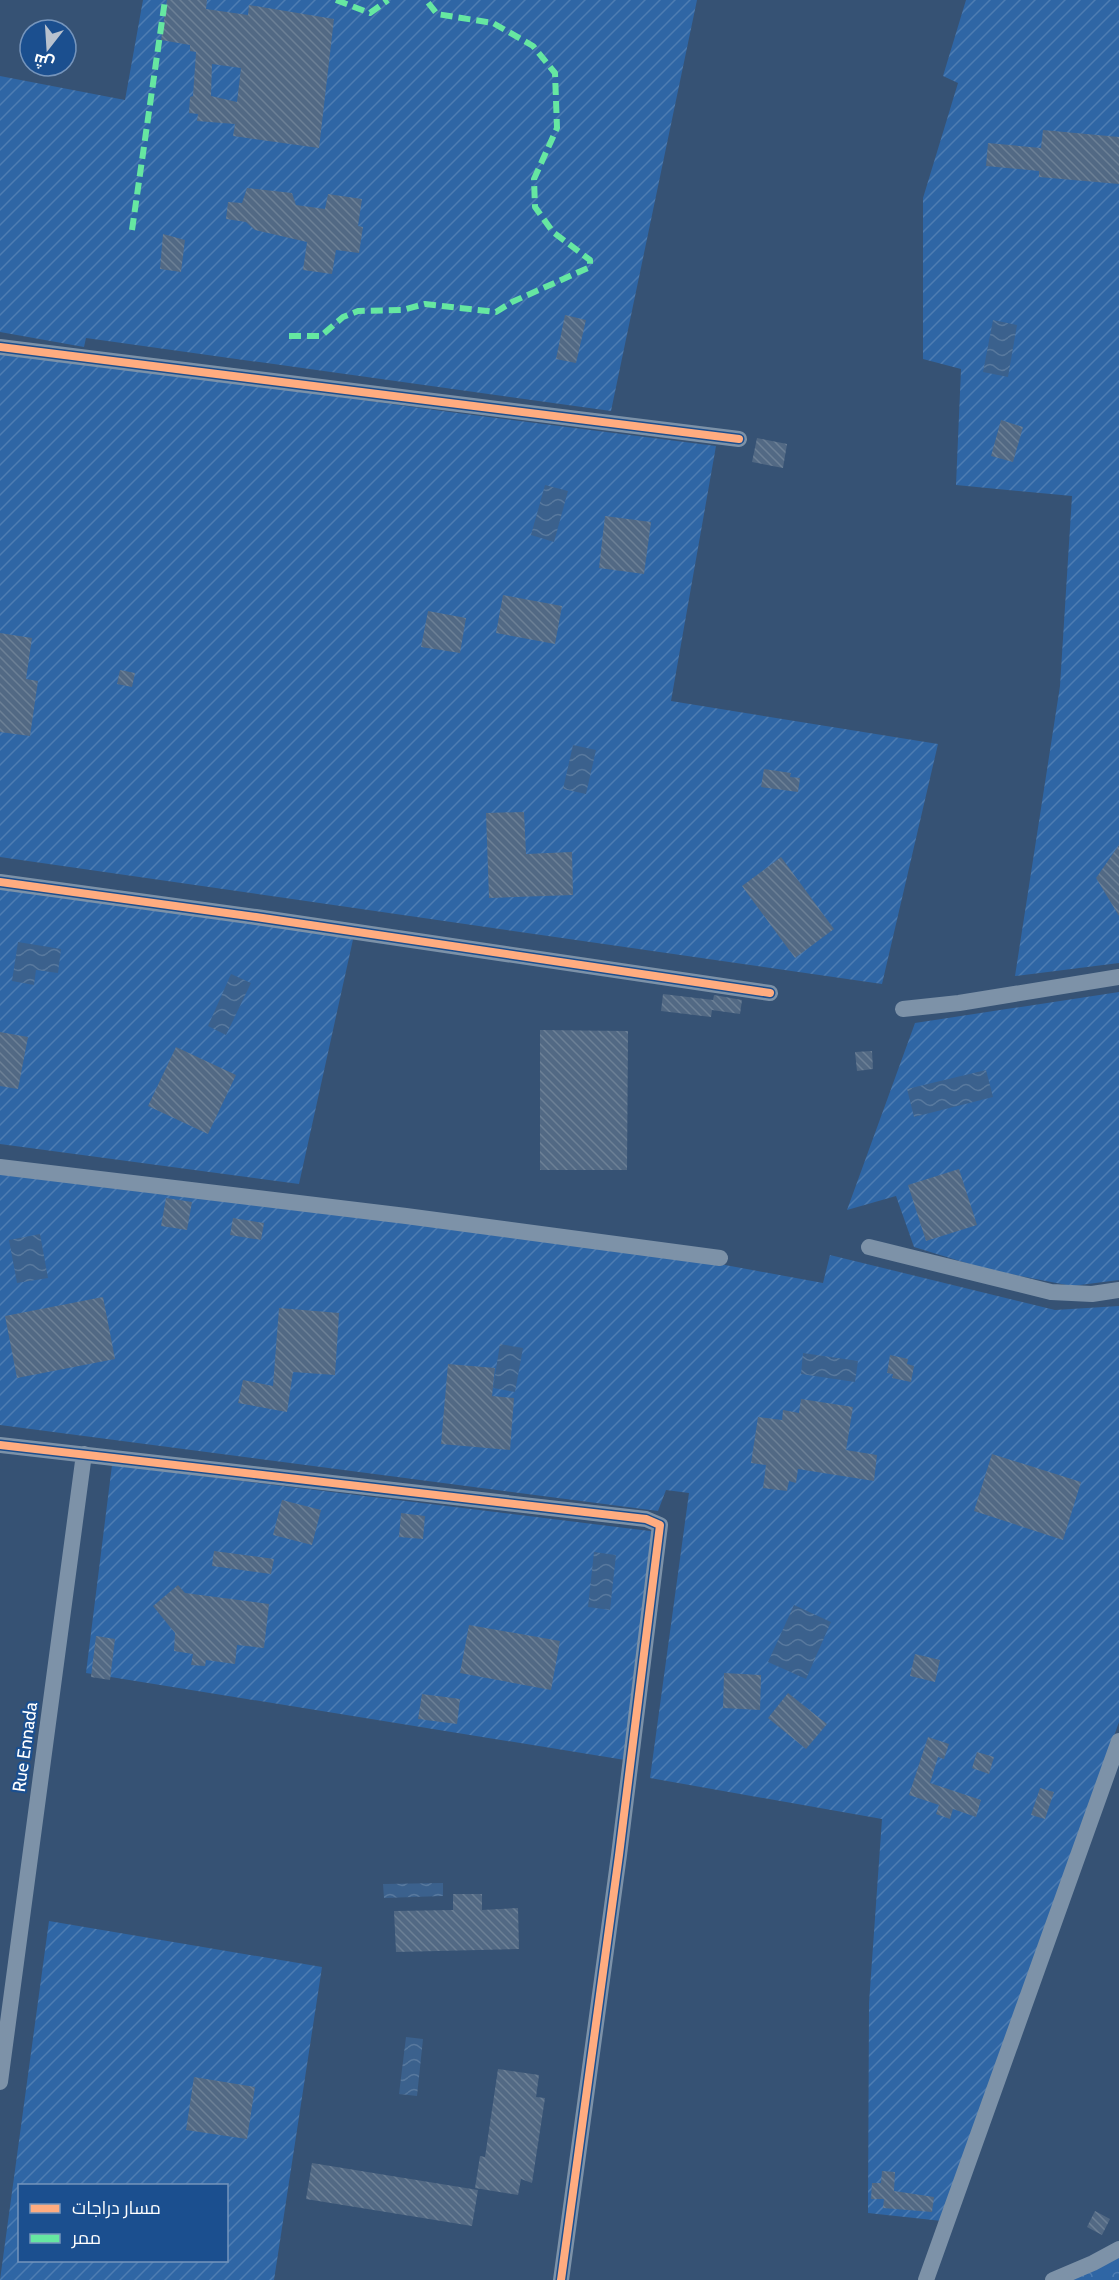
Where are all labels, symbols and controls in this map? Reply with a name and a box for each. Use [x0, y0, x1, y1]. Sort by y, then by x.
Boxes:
north arrow [18, 18, 78, 78]
text: ش [31, 50, 56, 74]
street label: Rue Ennada [8, 1700, 42, 1793]
legend [18, 2184, 228, 2262]
text: مسار دراجات [72, 2197, 161, 2219]
text: ممر [71, 2227, 101, 2249]

